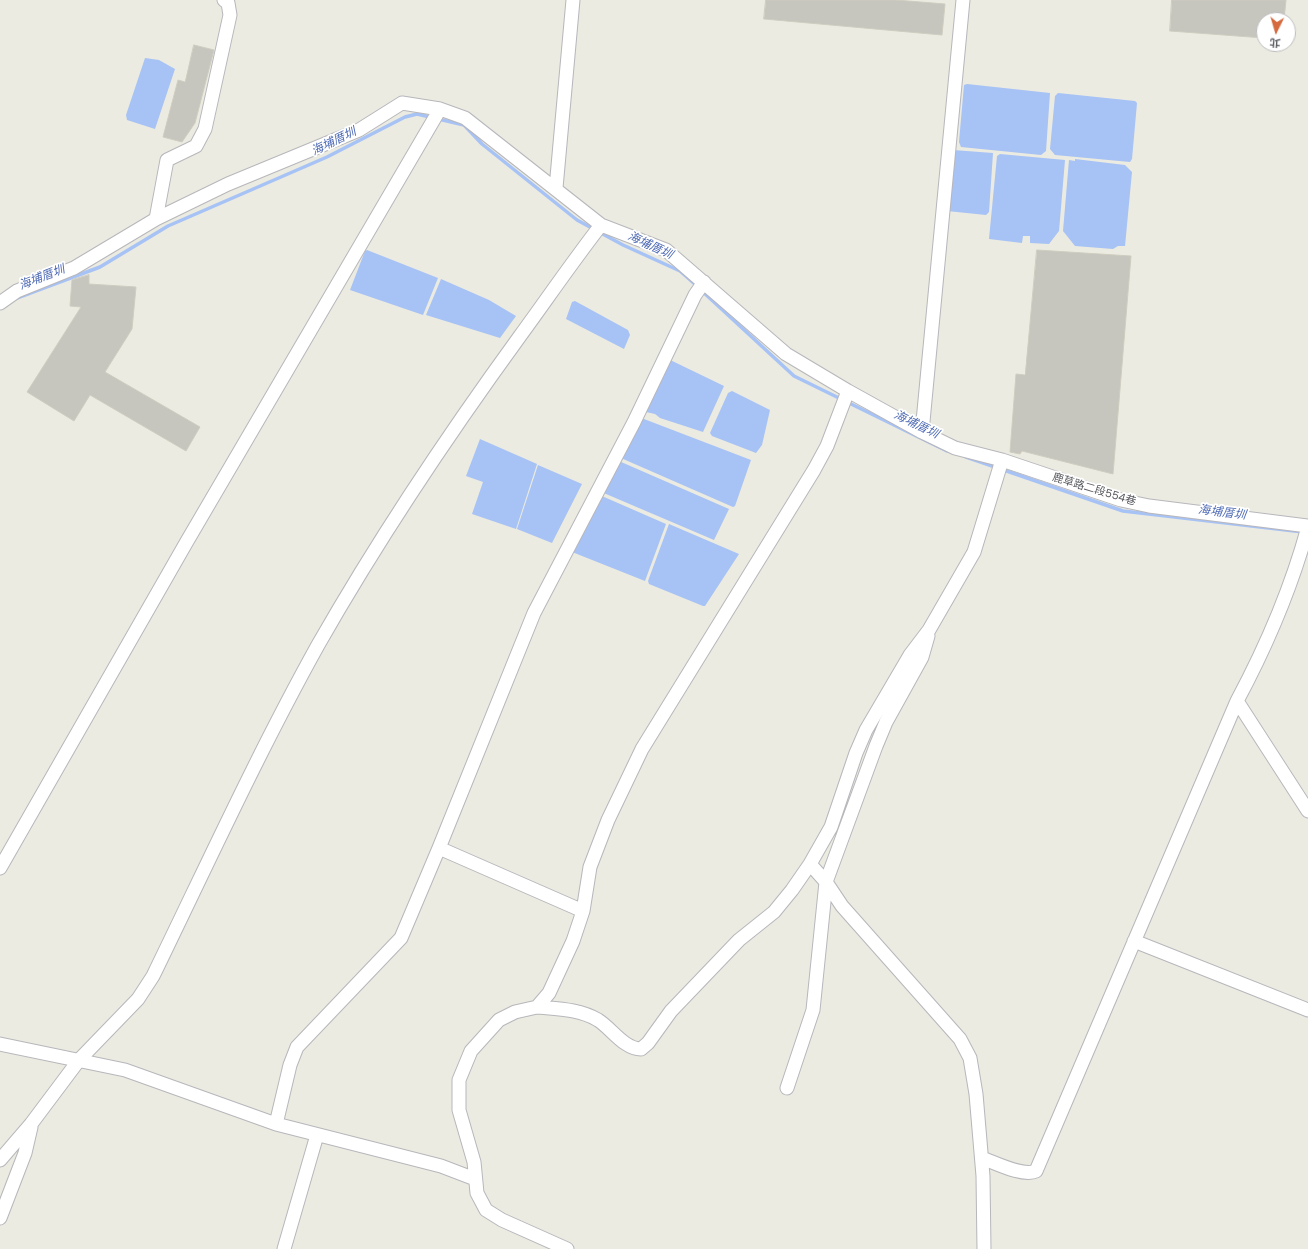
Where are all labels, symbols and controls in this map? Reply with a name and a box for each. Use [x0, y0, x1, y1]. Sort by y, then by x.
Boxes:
north arrow [1256, 12, 1296, 52]
text: 北 [1269, 35, 1281, 51]
water label: 海埔厝圳 [309, 125, 359, 159]
water label: 海埔厝圳 [625, 229, 675, 263]
water label: 海埔厝圳 [17, 263, 67, 293]
water label: 海埔厝圳 [891, 408, 941, 442]
street label: 鹿草路二段554巷 [1051, 471, 1137, 509]
water label: 海埔厝圳 [1197, 503, 1247, 523]

